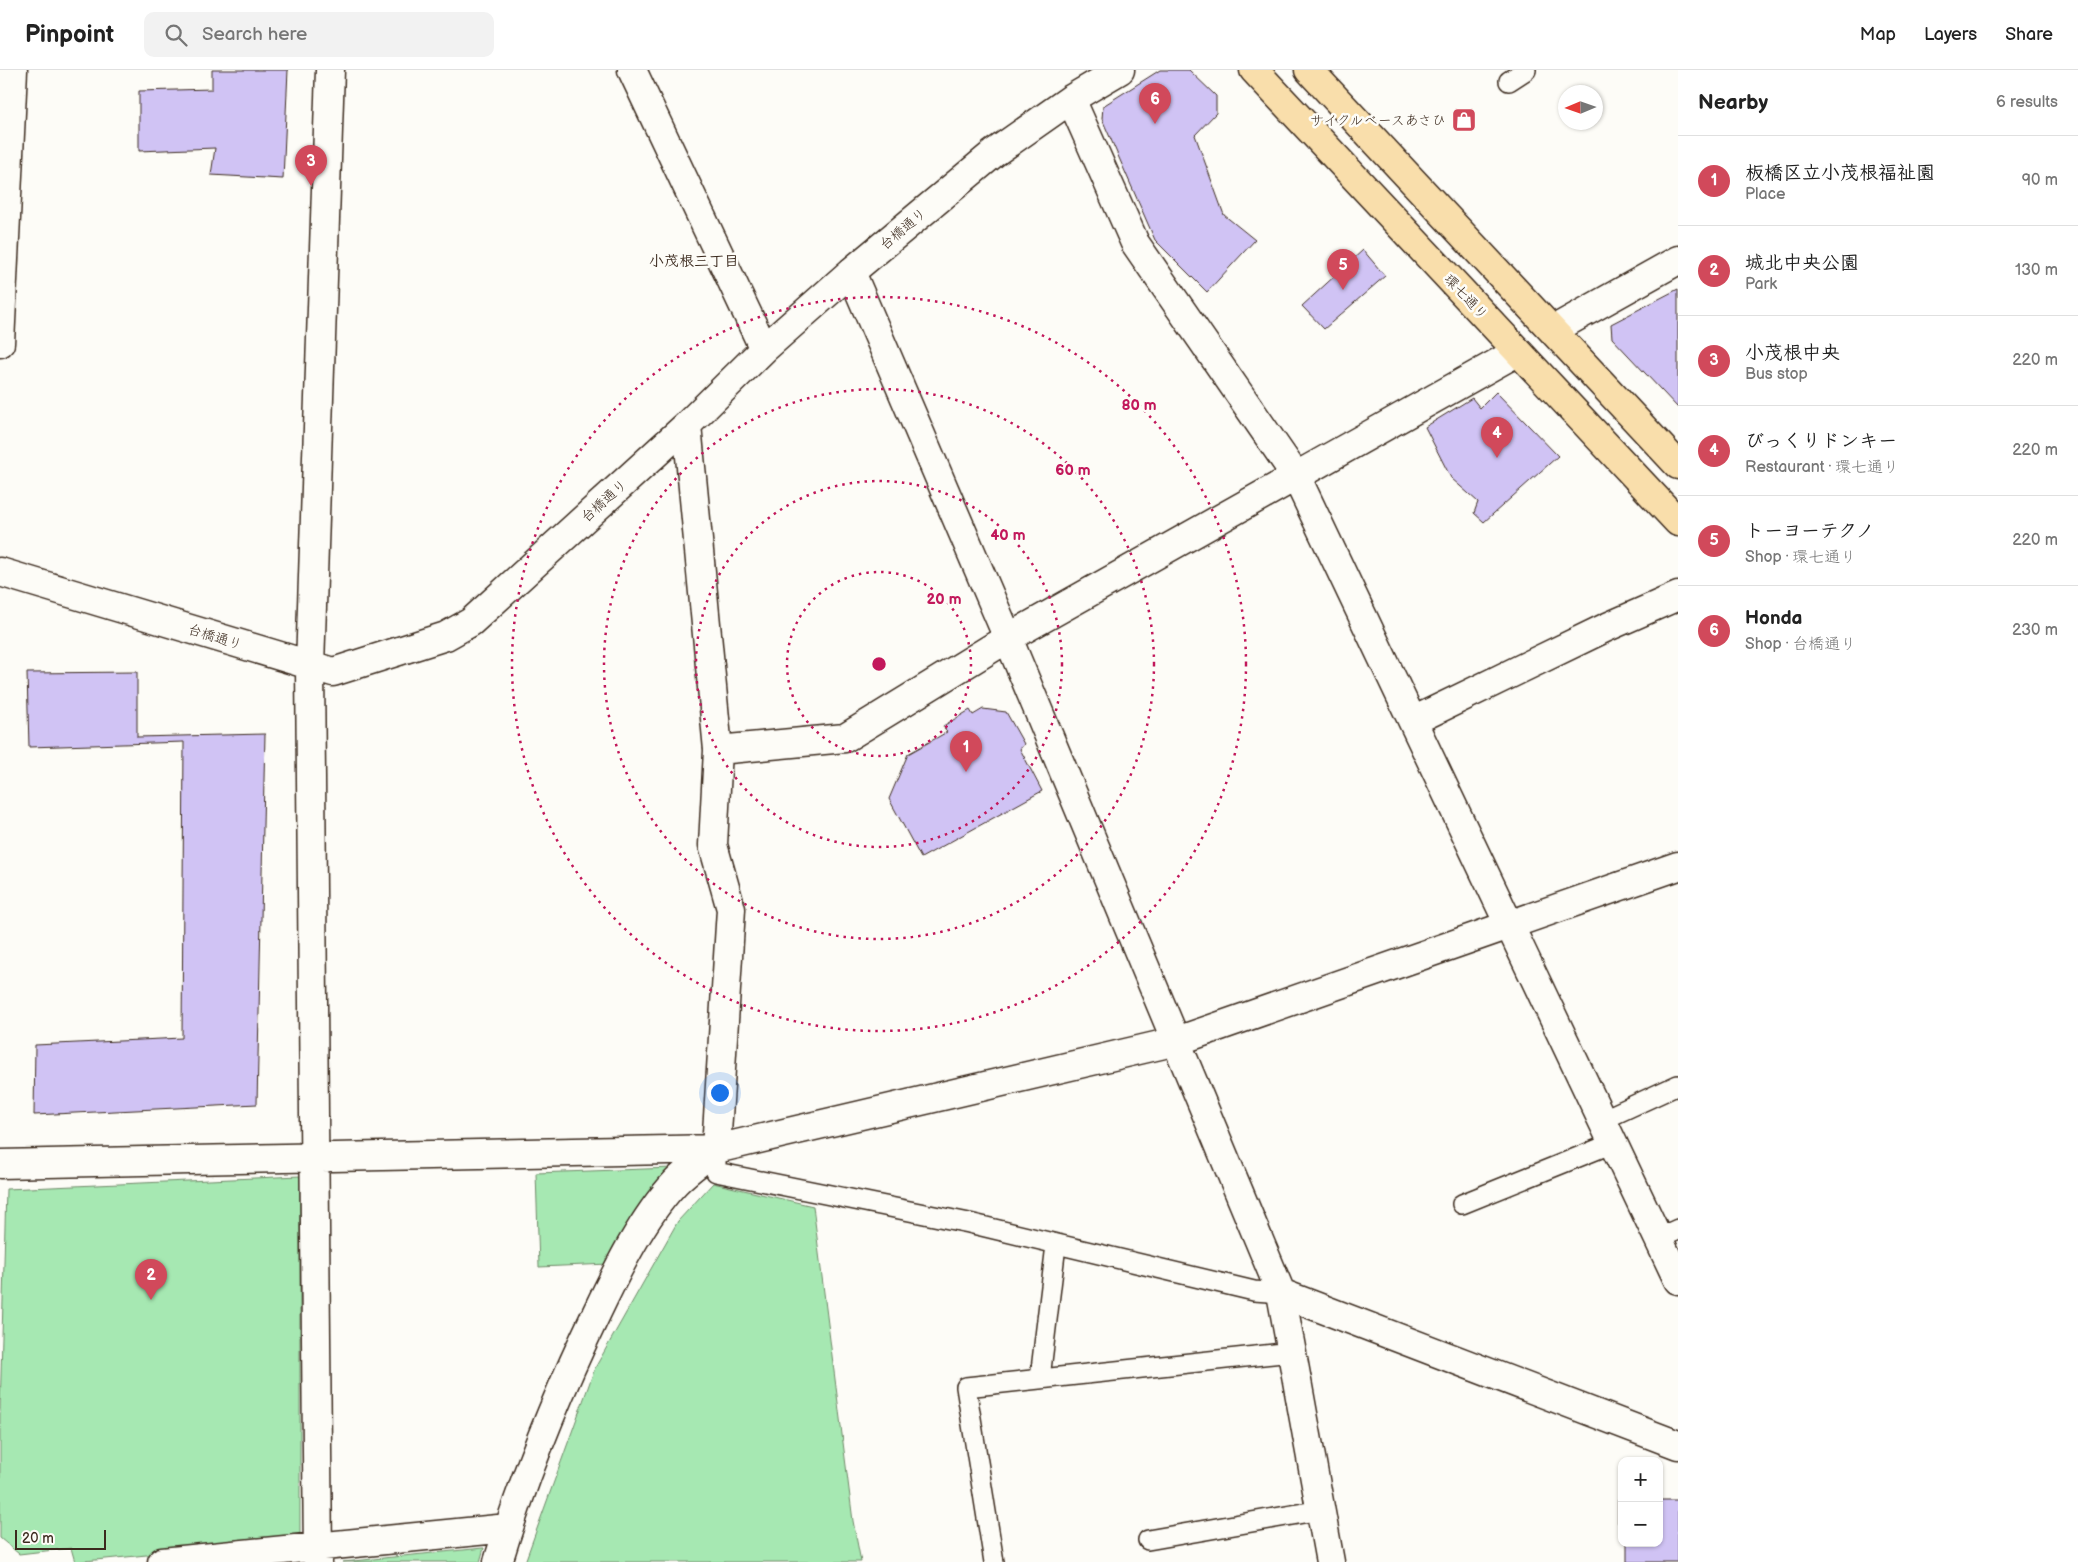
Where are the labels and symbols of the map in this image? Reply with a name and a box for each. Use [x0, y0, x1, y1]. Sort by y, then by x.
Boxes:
pin: 6 [1139, 83, 1171, 124]
north arrow [1558, 85, 1603, 130]
shop icon: サイクルベースあさひ [1451, 107, 1477, 133]
place label: サイクルベースあさひ [1310, 112, 1446, 129]
pin: 3 [295, 145, 327, 186]
street label: 台橋通り [876, 204, 930, 254]
pin: 5 [1327, 249, 1359, 290]
district label: 小茂根三丁目 [649, 252, 739, 271]
street label: 環七通り [1441, 271, 1491, 323]
text: 80 m [1121, 396, 1157, 415]
pin: 4 [1481, 417, 1513, 458]
text: 60 m [1055, 461, 1091, 480]
street label: 台橋通り [578, 476, 630, 526]
text: 40 m [990, 526, 1026, 545]
text: 20 m [927, 590, 962, 609]
street label: 台橋通り [186, 621, 244, 653]
centre of rings [870, 655, 888, 673]
pin: 1 [950, 731, 982, 772]
your location [707, 1080, 733, 1106]
pin: 2 [135, 1259, 167, 1300]
scale bar [15, 1527, 106, 1550]

